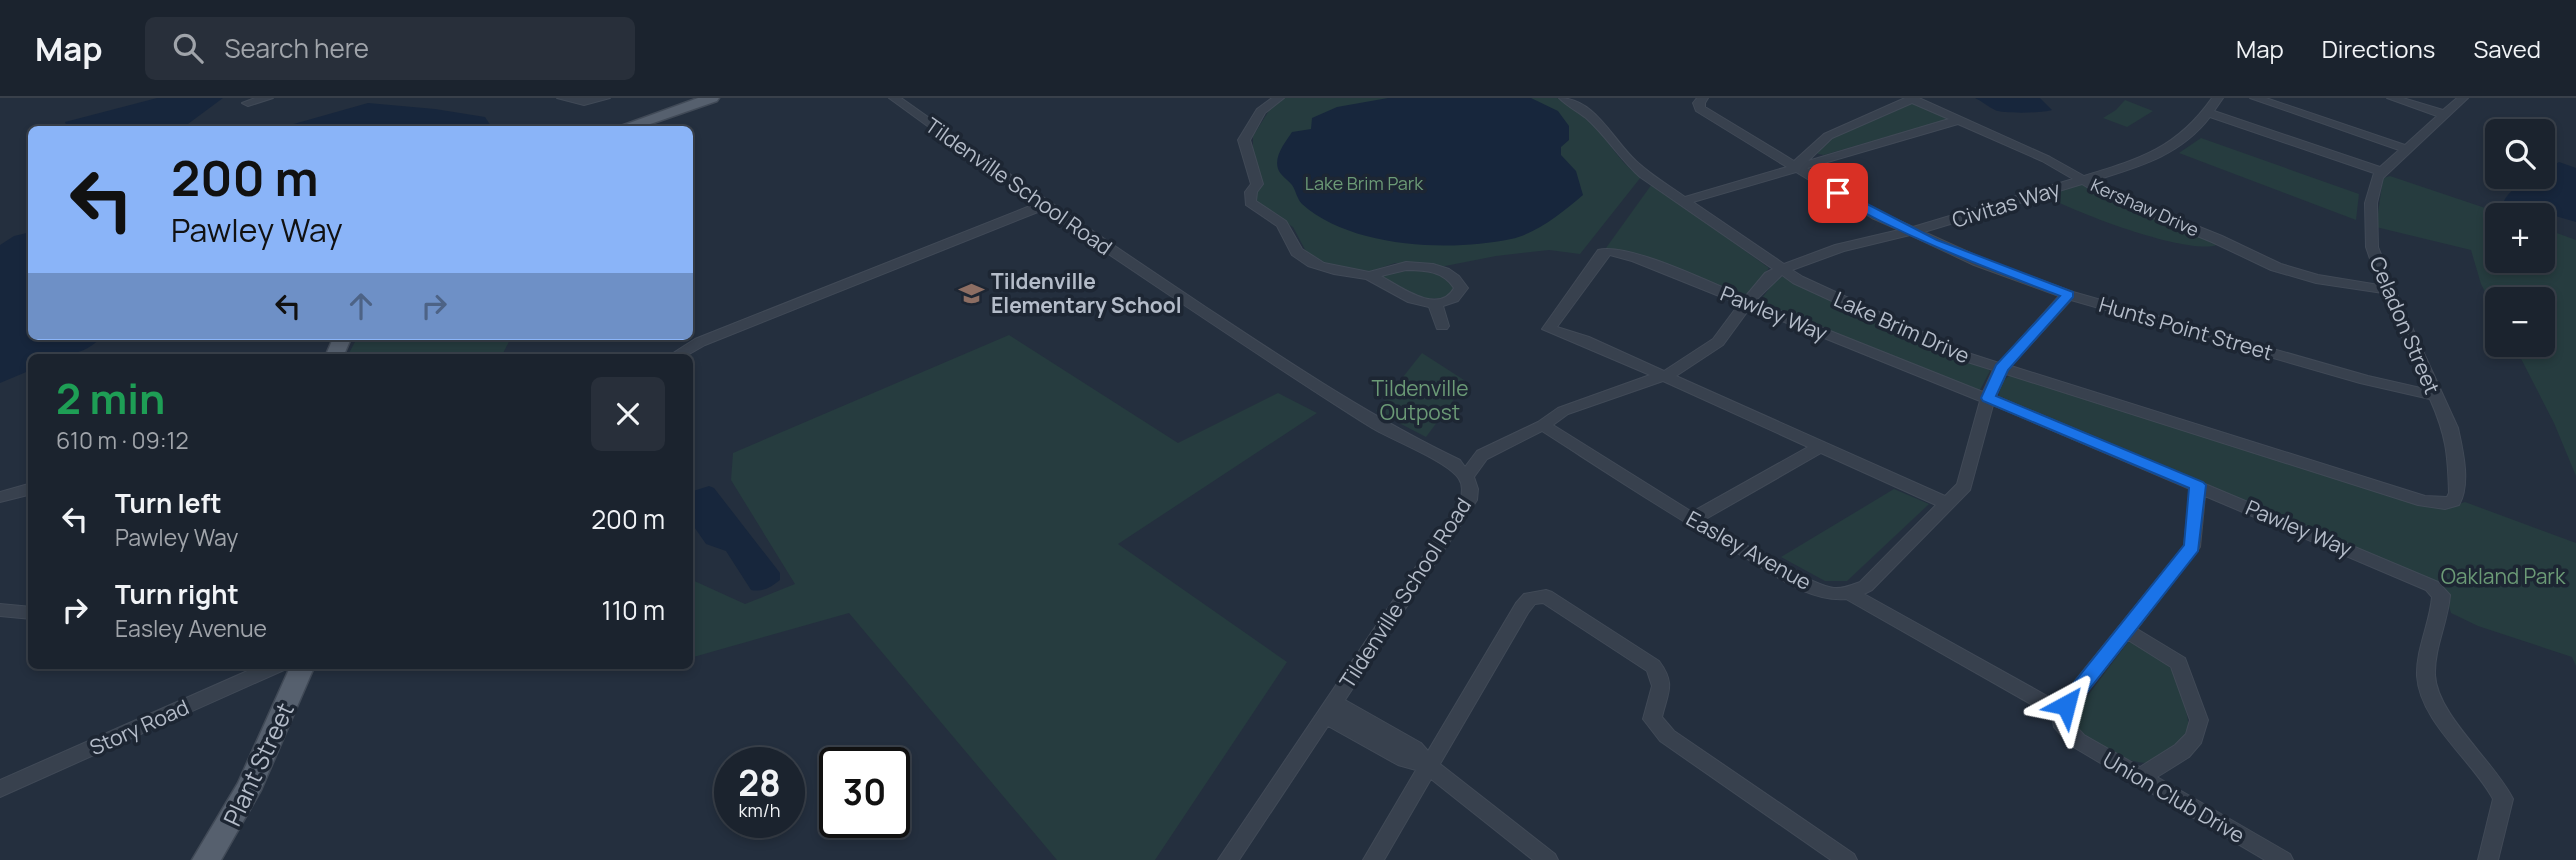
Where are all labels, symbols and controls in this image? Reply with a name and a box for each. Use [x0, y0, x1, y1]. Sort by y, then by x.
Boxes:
search box [145, 17, 635, 80]
text: Map [35, 26, 103, 71]
icon: search [169, 29, 207, 67]
text: Search here [225, 30, 369, 66]
text: Map [2236, 32, 2284, 65]
text: Directions [2322, 32, 2435, 65]
text: Saved [2473, 32, 2541, 65]
street label: Tildenville School Road [920, 111, 1118, 261]
map controls [2485, 119, 2555, 357]
button: search [2485, 119, 2555, 189]
text: 200 m [171, 144, 319, 211]
icon: left [56, 154, 147, 245]
pin [1808, 163, 1868, 223]
park label: Lake Brim Park [1305, 171, 1424, 195]
street label: Kershaw Drive [2087, 172, 2203, 242]
icon: arrive [1819, 174, 1857, 212]
street label: Civitas Way [1949, 174, 2063, 234]
button: + [2485, 203, 2555, 273]
text: Pawley Way [171, 208, 343, 252]
street label: Celadon Street [2363, 252, 2447, 398]
place label: Tildenville Elementary School [991, 267, 1182, 319]
school or university icon: Tildenville Elementary School [957, 279, 985, 307]
street label: Pawley Way [1717, 279, 1831, 347]
street label: Lake Brim Drive [1830, 285, 1974, 369]
icon: left [269, 287, 307, 325]
icon: ahead [342, 287, 380, 325]
icon: right [415, 287, 453, 325]
button: − [2485, 287, 2555, 357]
street label: Hunts Point Street [2096, 290, 2276, 366]
text: 2 min [56, 369, 165, 427]
park label: Tildenville Outpost [1372, 374, 1468, 426]
button: close [591, 377, 665, 451]
text: 610 m · 09:12 [56, 424, 189, 456]
text: Turn left [115, 485, 222, 521]
street label: Tildenville School Road [1333, 492, 1477, 694]
street label: Pawley Way [2242, 493, 2356, 563]
icon: left [56, 500, 94, 538]
text: 200 m [591, 501, 665, 537]
street label: Easley Avenue [1682, 504, 1816, 596]
text: Pawley Way [115, 521, 238, 553]
park label: Oakland Park [2441, 562, 2566, 590]
text: Turn right [115, 576, 239, 612]
icon: right [56, 591, 94, 629]
text: 110 m [602, 592, 665, 628]
text: Easley Avenue [115, 612, 267, 644]
position arrow [2029, 668, 2103, 742]
street label: Story Road [85, 693, 193, 761]
street label: Plant Street [215, 697, 301, 831]
street label: Union Club Drive [2098, 745, 2250, 849]
speed limit sign: 30 [819, 747, 910, 838]
text: 28 [738, 759, 781, 807]
text: km/h [739, 798, 780, 822]

